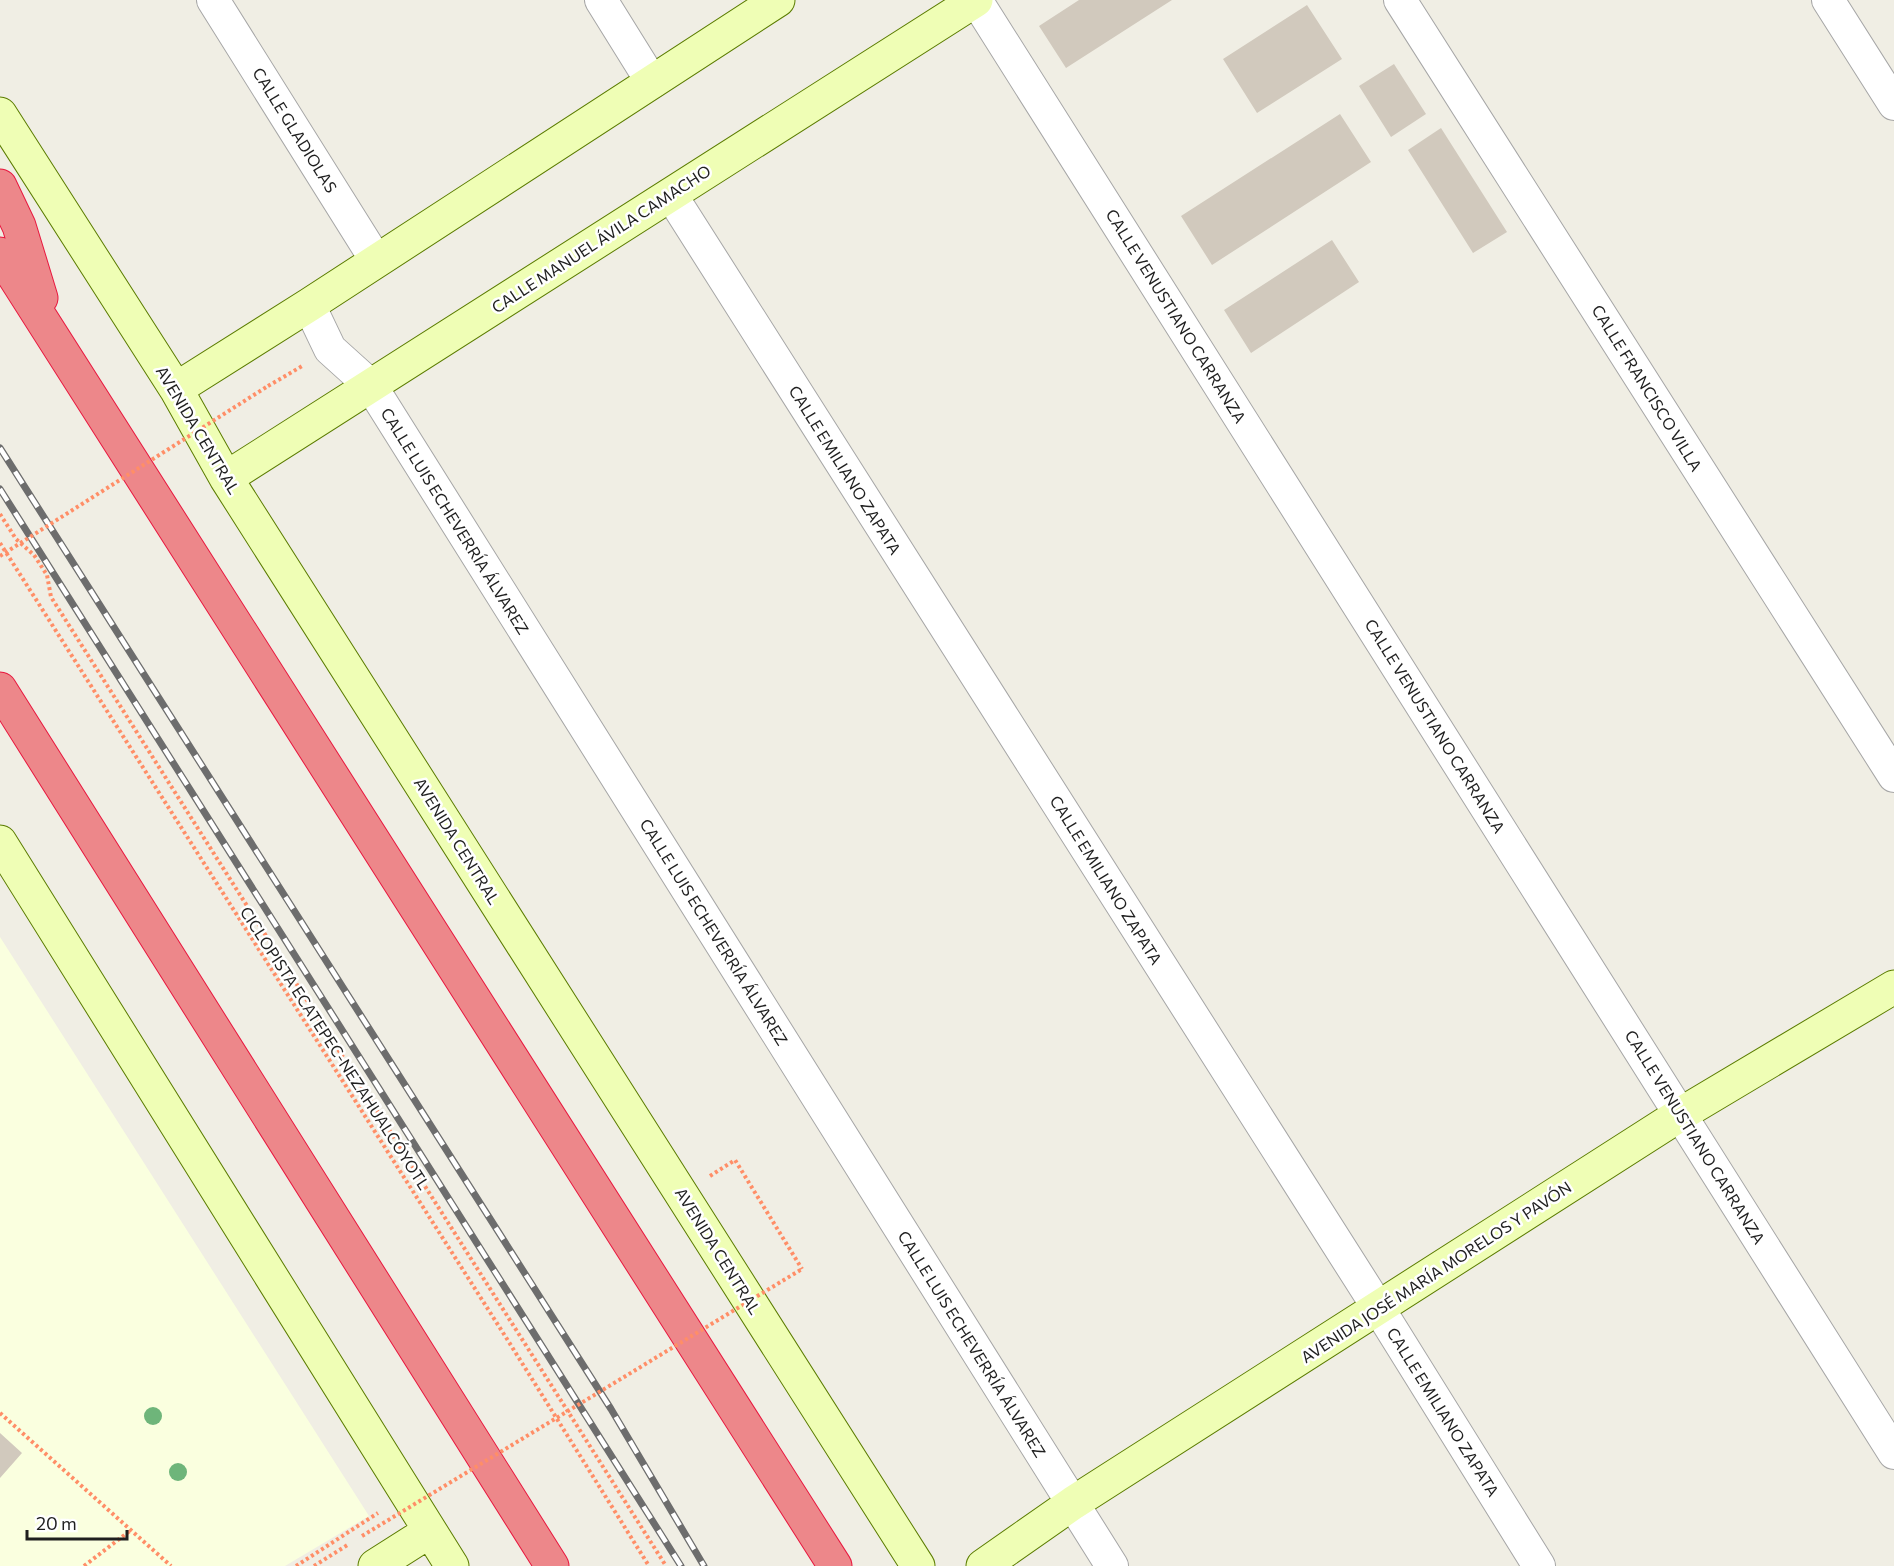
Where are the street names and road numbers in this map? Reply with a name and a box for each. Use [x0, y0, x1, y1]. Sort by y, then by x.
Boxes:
street label: CALLE GLADIOLAS [249, 64, 342, 196]
street label: CALLE MANUEL ÁVILA CAMACHO [488, 161, 714, 317]
street label: CALLE VENUSTIANO CARRANZA [1103, 205, 1250, 426]
street label: CALLE FRANCISCO VILLA [1588, 301, 1707, 474]
street label: AVENIDA CENTRAL [153, 362, 244, 497]
street label: CALLE EMILIANO ZAPATA [786, 382, 905, 558]
street label: CALLE LUIS ECHEVERRÍA ÁLVAREZ [378, 404, 533, 638]
street label: CALLE VENUSTIANO CARRANZA [1362, 615, 1509, 836]
street label: AVENIDA CENTRAL [411, 774, 504, 908]
street label: CALLE EMILIANO ZAPATA [1047, 792, 1166, 968]
street label: CALLE LUIS ECHEVERRÍA ÁLVAREZ [637, 815, 792, 1049]
street label: CICLOPISTA ECATEPEC-NEZAHUALCÓYOTL [237, 903, 434, 1193]
street label: CALLE VENUSTIANO CARRANZA [1622, 1026, 1769, 1247]
street label: AVENIDA JOSÉ MARÍA MORELOS Y PAVÓN [1297, 1177, 1575, 1366]
street label: AVENIDA CENTRAL [672, 1184, 765, 1318]
street label: CALLE LUIS ECHEVERRÍA ÁLVAREZ [895, 1227, 1050, 1461]
street label: CALLE EMILIANO ZAPATA [1384, 1324, 1503, 1500]

